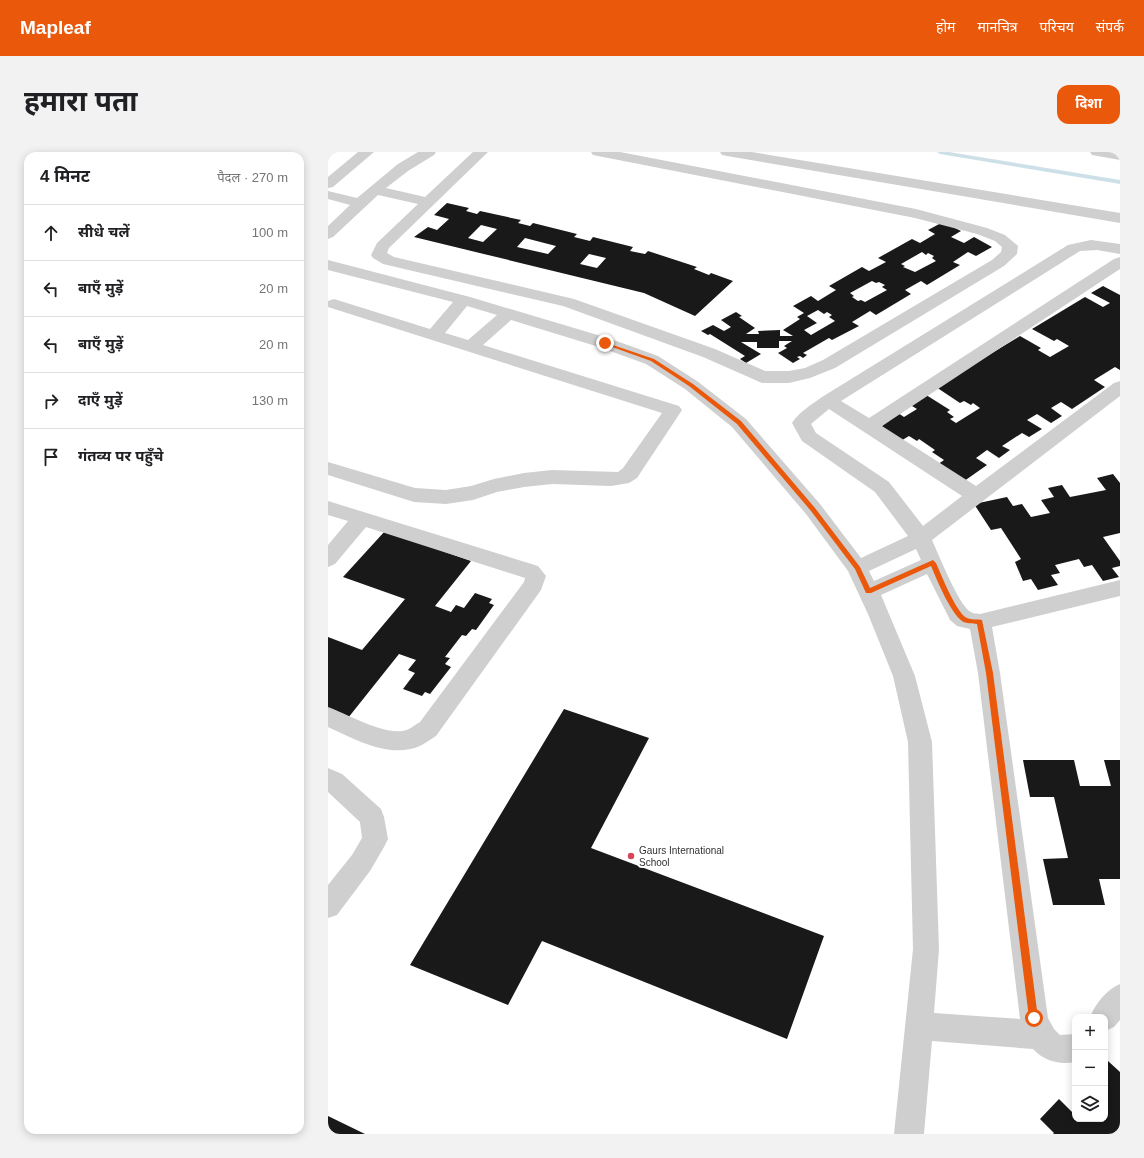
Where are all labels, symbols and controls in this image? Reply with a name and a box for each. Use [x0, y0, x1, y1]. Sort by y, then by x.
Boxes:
text: Mapleaf [20, 17, 91, 38]
text: होम [936, 19, 955, 35]
text: मानचित्र [977, 19, 1018, 35]
text: परिचय [1040, 19, 1074, 35]
text: संपर्क [1096, 19, 1124, 35]
button: दिशा [1057, 85, 1120, 124]
text: हमारा पता [24, 86, 138, 117]
text: 4 मिनट [40, 167, 90, 186]
text: पैदल · 270 m [217, 170, 288, 185]
icon: ahead [40, 222, 62, 244]
text: सीधे चलें [78, 223, 129, 240]
text: 100 m [252, 225, 288, 240]
icon: left [40, 278, 62, 300]
text: बाएँ मुड़ें [78, 279, 123, 296]
text: 20 m [259, 281, 288, 296]
icon: left [40, 334, 62, 356]
route end [596, 334, 614, 352]
text: बाएँ मुड़ें [78, 335, 123, 352]
text: 20 m [259, 337, 288, 352]
icon: right [40, 390, 62, 412]
text: दाएँ मुड़ें [78, 391, 122, 408]
text: 130 m [252, 393, 288, 408]
icon: arrive [40, 446, 62, 468]
text: गंतव्य पर पहुँचे [78, 447, 163, 464]
place label: Gaurs International School [639, 845, 724, 868]
marker: Gaurs International School [626, 851, 636, 861]
route start [1025, 1009, 1043, 1027]
map controls [1072, 1014, 1108, 1122]
button: + [1072, 1014, 1108, 1050]
button: − [1072, 1050, 1108, 1086]
button: layers [1072, 1086, 1108, 1122]

